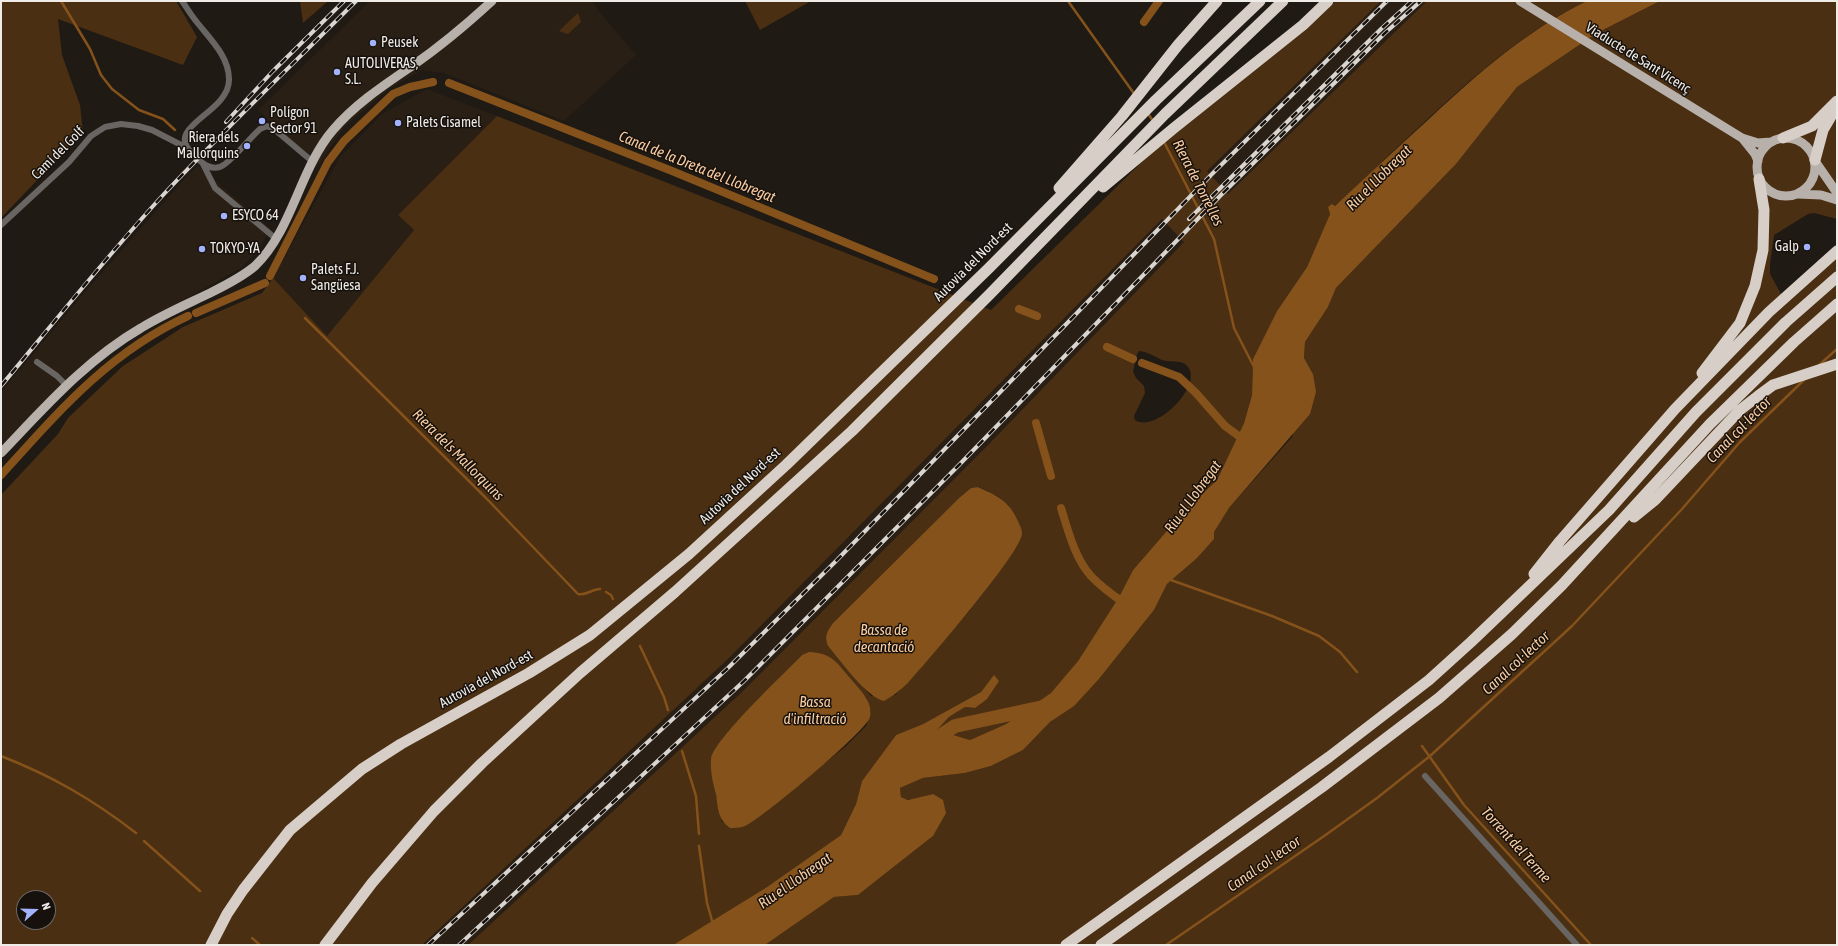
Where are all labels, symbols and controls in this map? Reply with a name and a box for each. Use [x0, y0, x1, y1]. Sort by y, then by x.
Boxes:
street label: Viaducte de Sant Vicenç [1582, 19, 1694, 97]
place label: Peusek [381, 35, 418, 51]
marker: Peusek [368, 38, 378, 48]
place label: AUTOLIVERAS, S.L. [345, 56, 418, 88]
marker: AUTOLIVERAS, S.L. [332, 67, 342, 77]
place label: Polígon Sector 91 [270, 105, 317, 138]
place label: Palets Cisamel [406, 115, 481, 131]
marker: Polígon Sector 91 [257, 116, 267, 126]
marker: Palets Cisamel [393, 118, 403, 128]
street label: Camí del Golf [28, 123, 88, 183]
water label: Canal de la Dreta del Llobregat [616, 127, 778, 207]
place label: Riera dels Mallorquins [177, 130, 239, 162]
water label: Riera de Torrelles [1169, 137, 1227, 229]
marker: Riera dels Mallorquins [242, 141, 252, 151]
water label: Riu el Llobregat [1342, 141, 1416, 215]
place label: ESYCO 64 [232, 208, 279, 224]
marker: ESYCO 64 [219, 211, 229, 221]
street label: Autovia del Nord-est [930, 219, 1016, 305]
place label: Galp [1775, 239, 1799, 255]
place label: TOKYO-YA [210, 241, 260, 257]
marker: Galp [1802, 242, 1812, 252]
marker: TOKYO-YA [197, 244, 207, 254]
place label: Palets F.J. Sangüesa [311, 262, 361, 294]
marker: Palets F.J. Sangüesa [298, 273, 308, 283]
water label: Canal col·lector [1703, 393, 1775, 467]
water label: Riera dels Mallorquins [408, 405, 508, 505]
street label: Autovia del Nord-est [696, 444, 784, 528]
water label: Riu el Llobregat [1161, 457, 1225, 537]
water label: Bassa de decantació [854, 621, 914, 656]
water label: Canal col·lector [1479, 627, 1553, 699]
street label: Autovia del Nord-est [436, 646, 536, 712]
water label: Bassa d'infiltració [783, 693, 847, 728]
water label: Torrent del Terme [1477, 803, 1555, 887]
water label: Canal col·lector [1224, 832, 1304, 896]
water label: Riu el Llobregat [755, 849, 835, 913]
north arrow [16, 890, 56, 930]
text: N [40, 901, 53, 911]

